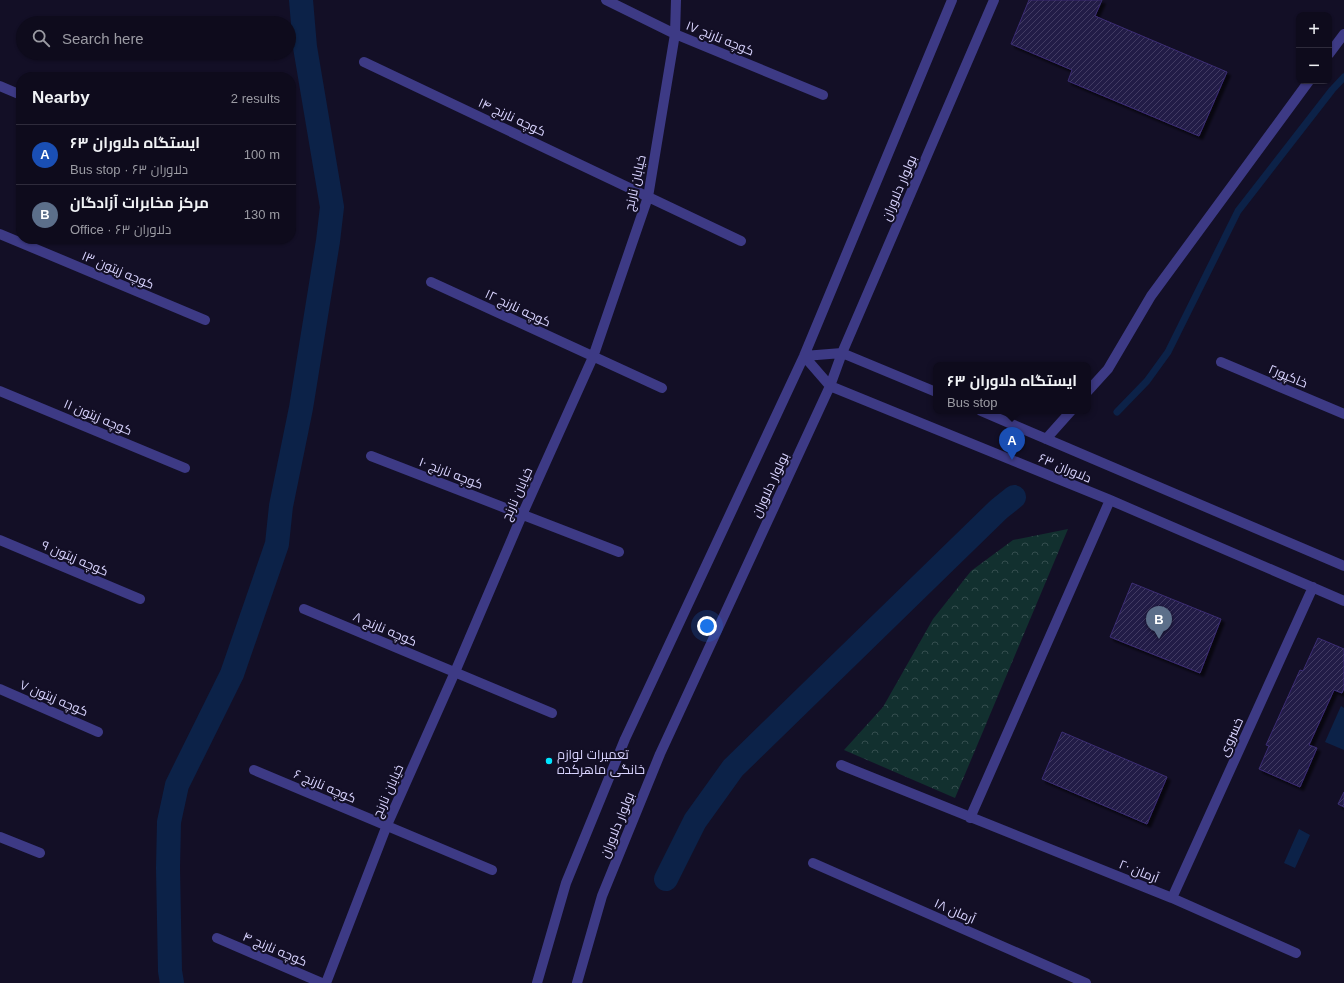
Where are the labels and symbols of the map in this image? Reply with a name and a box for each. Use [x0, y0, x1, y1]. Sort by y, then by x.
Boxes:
street label: کوچه نارنج ۱۷ [683, 18, 756, 60]
street label: کوچه نارنج ۱۴ [475, 95, 548, 141]
street label: بولوار دلاوران [878, 153, 920, 223]
street label: خیابان نارنج [621, 154, 650, 213]
street label: کوچه زیتون ۱۳ [79, 248, 157, 294]
street label: کوچه نارنج ۱۲ [482, 286, 553, 332]
street label: خاکپور۲ [1266, 361, 1310, 392]
street label: کوچه زیتون ۱۱ [61, 396, 134, 440]
pin: A [999, 427, 1025, 460]
street label: بولوار دلاوران [748, 450, 792, 520]
street label: دلاوران ۶۳ [1036, 450, 1094, 486]
street label: کوچه نارنج ۱۰ [416, 454, 485, 494]
street label: خیابان نارنج [499, 465, 536, 523]
street label: کوچه زیتون ۹ [39, 537, 111, 581]
pin: B [1146, 606, 1172, 639]
street label: کوچه نارنج ۸ [350, 609, 419, 651]
your location [697, 616, 717, 636]
street label: کوچه زیتون ۷ [17, 677, 90, 721]
street label: خسروی [1216, 715, 1246, 759]
place label: تعمیرات لوازم خانگی ماهرکده [557, 747, 645, 777]
marker: تعمیرات لوازم خانگی ماهرکده [544, 756, 554, 766]
street label: خیابان نارنج [370, 762, 407, 820]
street label: کوچه نارنج ۶ [291, 766, 358, 808]
street label: بولوار دلاوران [597, 790, 637, 860]
street label: آرمان ۲۰ [1117, 856, 1162, 886]
street label: آرمان ۱۸ [932, 895, 978, 927]
street label: کوچه نارنج ۴ [240, 929, 310, 971]

